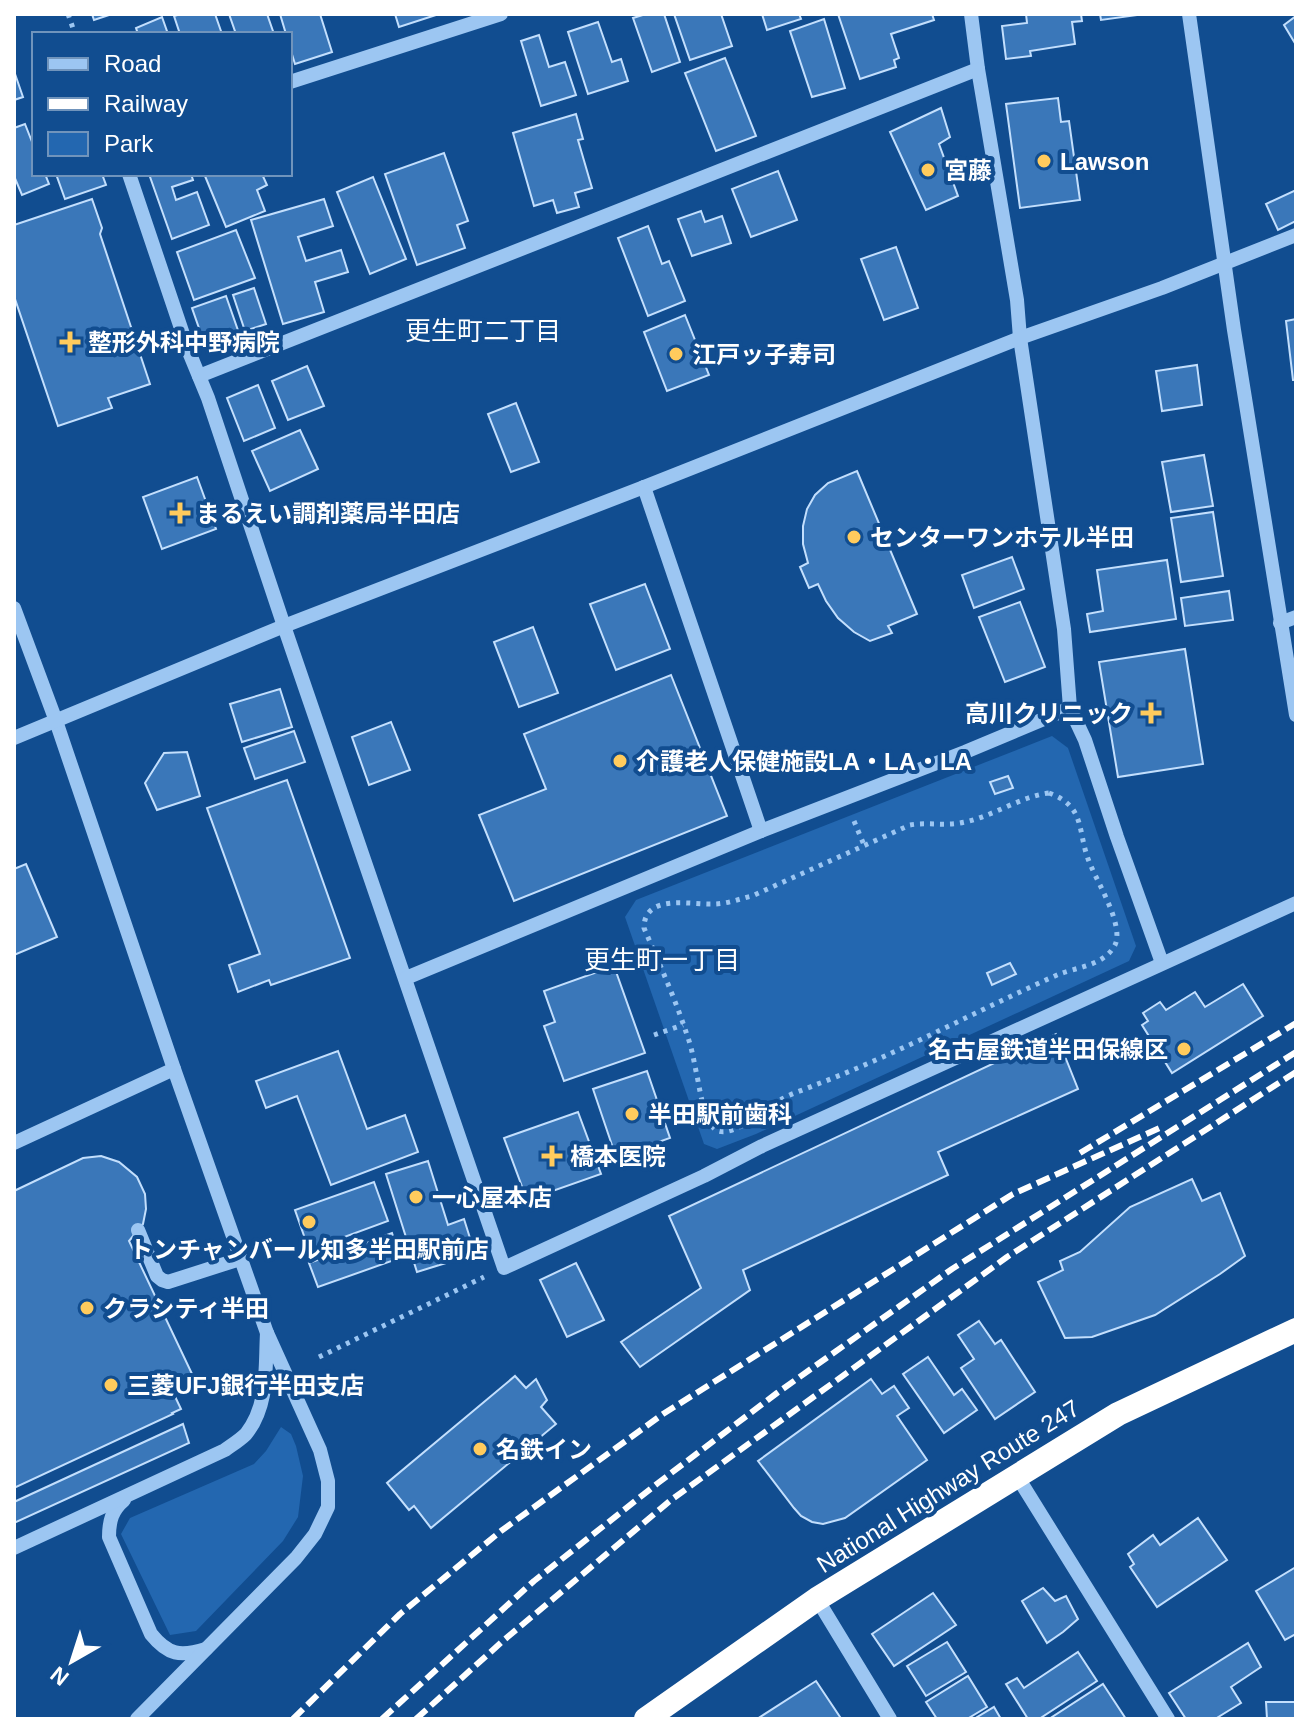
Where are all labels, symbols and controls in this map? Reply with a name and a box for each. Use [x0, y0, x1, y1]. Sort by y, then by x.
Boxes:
legend [32, 32, 292, 176]
text: Road [104, 50, 161, 77]
text: Railway [104, 90, 188, 117]
text: Park [104, 130, 154, 157]
place label: Lawson [1060, 148, 1149, 175]
marker: Lawson [1035, 152, 1053, 170]
place label: 宮藤 [944, 157, 992, 184]
marker: 宮藤 [919, 161, 937, 179]
district label: 更生町二丁目 [405, 316, 561, 346]
place label: 整形外科中野病院 [88, 329, 280, 356]
marker: 整形外科中野病院 [59, 331, 81, 353]
place label: 江戸ッ子寿司 [692, 341, 836, 368]
marker: 江戸ッ子寿司 [667, 345, 685, 363]
place label: まるえい調剤薬局半田店 [196, 500, 460, 527]
marker: まるえい調剤薬局半田店 [171, 504, 189, 522]
place label: センターワンホテル半田 [870, 524, 1134, 551]
marker: センターワンホテル半田 [845, 528, 863, 546]
place label: 高川クリニック [965, 700, 1133, 727]
marker: 高川クリニック [1140, 702, 1162, 724]
place label: 介護老人保健施設LA・LA・LA [636, 748, 972, 775]
marker: 介護老人保健施設LA・LA・LA [611, 752, 629, 770]
district label: 更生町一丁目 [584, 945, 740, 975]
place label: 名古屋鉄道半田保線区 [928, 1036, 1168, 1063]
marker: 名古屋鉄道半田保線区 [1175, 1040, 1193, 1058]
place label: 半田駅前歯科 [648, 1101, 792, 1128]
marker: 半田駅前歯科 [623, 1105, 641, 1123]
place label: 橋本医院 [570, 1143, 666, 1170]
marker: 橋本医院 [541, 1145, 563, 1167]
place label: 一心屋本店 [432, 1184, 552, 1211]
marker: 一心屋本店 [407, 1188, 425, 1206]
marker: トンチャンバール知多半田駅前店 [300, 1213, 318, 1231]
place label: トンチャンバール知多半田駅前店 [129, 1236, 489, 1263]
place label: クラシティ半田 [103, 1295, 269, 1322]
marker: クラシティ半田 [78, 1299, 96, 1317]
place label: 三菱UFJ銀行半田支店 [127, 1372, 364, 1399]
marker: 三菱UFJ銀行半田支店 [102, 1376, 120, 1394]
street label: National Highway Route 247 [812, 1394, 1084, 1578]
place label: 名鉄イン [496, 1436, 592, 1463]
marker: 名鉄イン [471, 1440, 489, 1458]
north arrow [32, 1621, 112, 1701]
text: N [46, 1661, 74, 1691]

